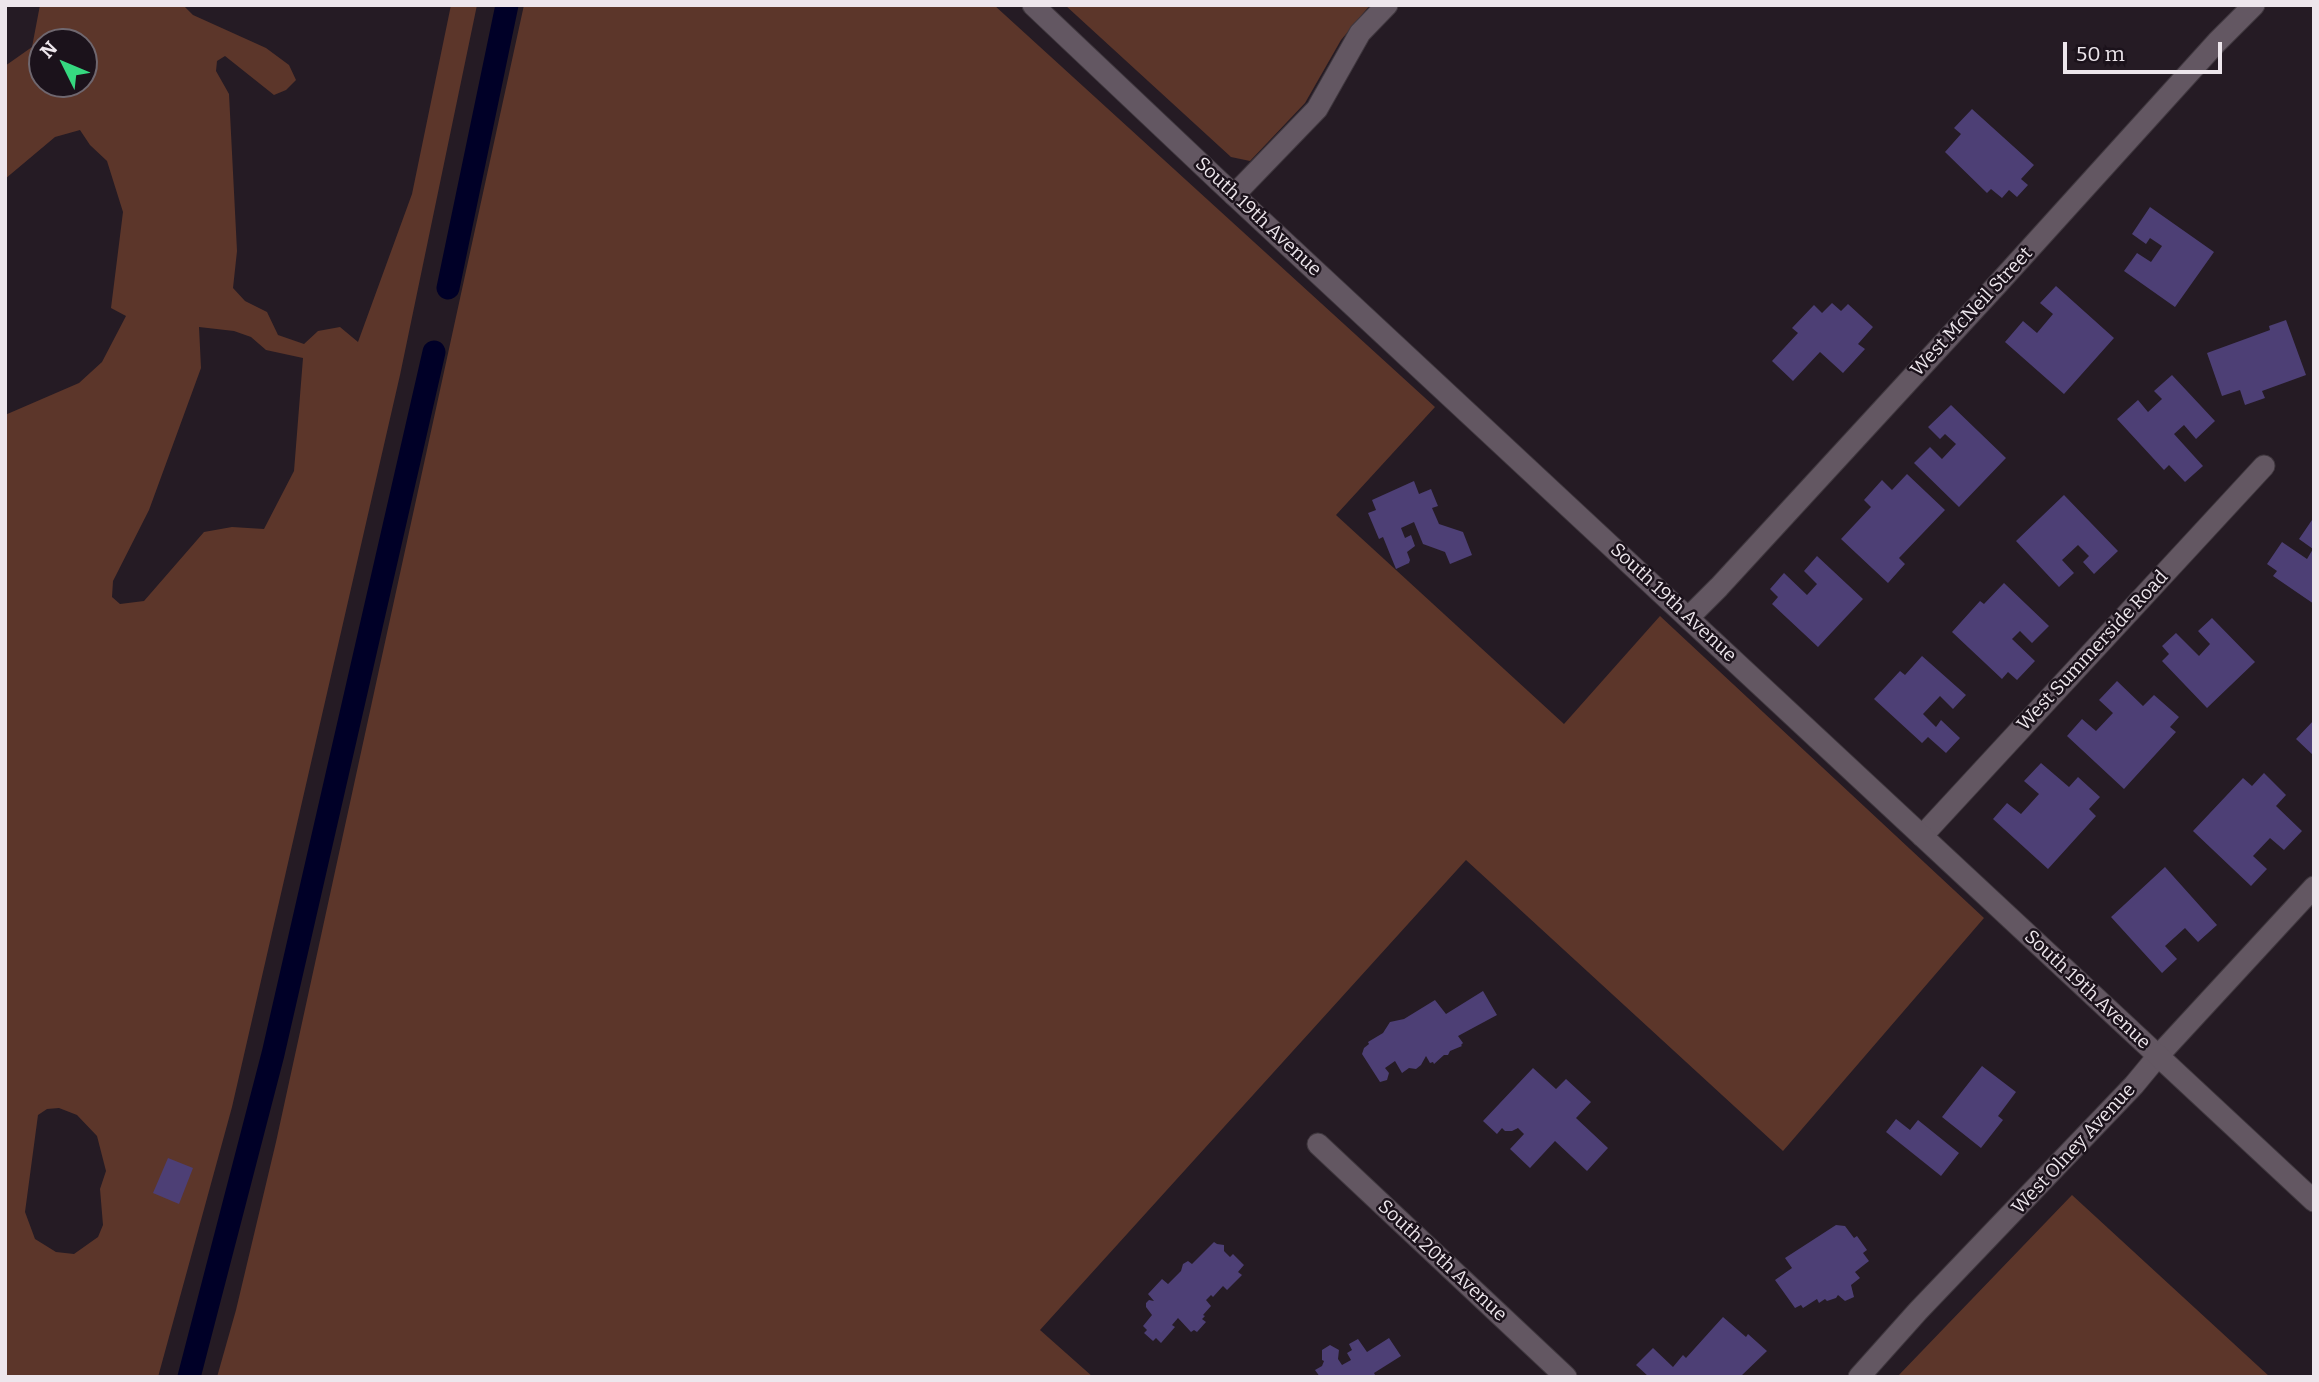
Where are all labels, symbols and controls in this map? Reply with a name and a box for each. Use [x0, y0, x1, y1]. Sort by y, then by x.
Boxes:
north arrow [28, 28, 98, 98]
scale bar [2067, 28, 2226, 72]
text: N [35, 36, 62, 63]
text: 50 m [2076, 41, 2125, 67]
street label: South 19th Avenue [1190, 153, 1326, 281]
street label: West McNeil Street [1906, 243, 2038, 381]
street label: South 19th Avenue [1605, 539, 1741, 667]
street label: West Summerside Road [2013, 566, 2173, 736]
street label: South 19th Avenue [2019, 926, 2155, 1054]
street label: West Olney Avenue [2008, 1079, 2140, 1219]
street label: South 20th Avenue [1373, 1195, 1511, 1327]

